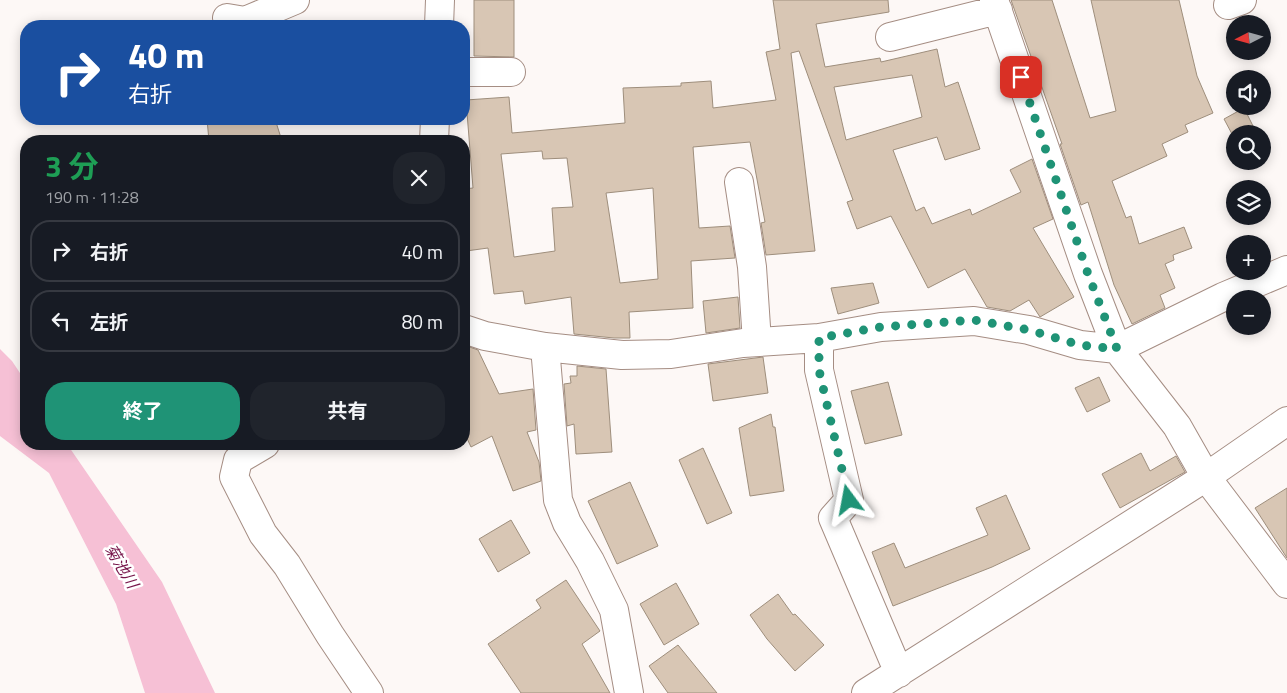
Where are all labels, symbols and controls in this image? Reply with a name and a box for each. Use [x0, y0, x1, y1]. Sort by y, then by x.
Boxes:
north arrow [1226, 15, 1271, 60]
map controls [1226, 15, 1271, 335]
text: 40 m [128, 28, 204, 82]
icon: right [45, 40, 110, 105]
pin [1000, 56, 1042, 98]
icon: arrive [1007, 63, 1035, 91]
button: sound [1226, 70, 1271, 115]
text: 右折 [128, 77, 172, 111]
button: search [1226, 125, 1271, 170]
text: 3 分 [45, 143, 98, 189]
button: close [393, 152, 445, 204]
button: layers [1226, 180, 1271, 225]
text: 190 m · 11:28 [45, 185, 139, 209]
button: + [1226, 235, 1271, 280]
icon: right [47, 237, 75, 265]
text: 右折 [90, 237, 128, 266]
text: 40 m [402, 237, 443, 266]
button: − [1226, 290, 1271, 335]
icon: left [47, 307, 75, 335]
text: 左折 [90, 307, 128, 336]
text: 80 m [402, 307, 443, 336]
button: 終了 [45, 382, 240, 440]
button: 共有 [250, 382, 445, 440]
position arrow [822, 473, 874, 525]
water label: 菊池川 [99, 539, 146, 594]

